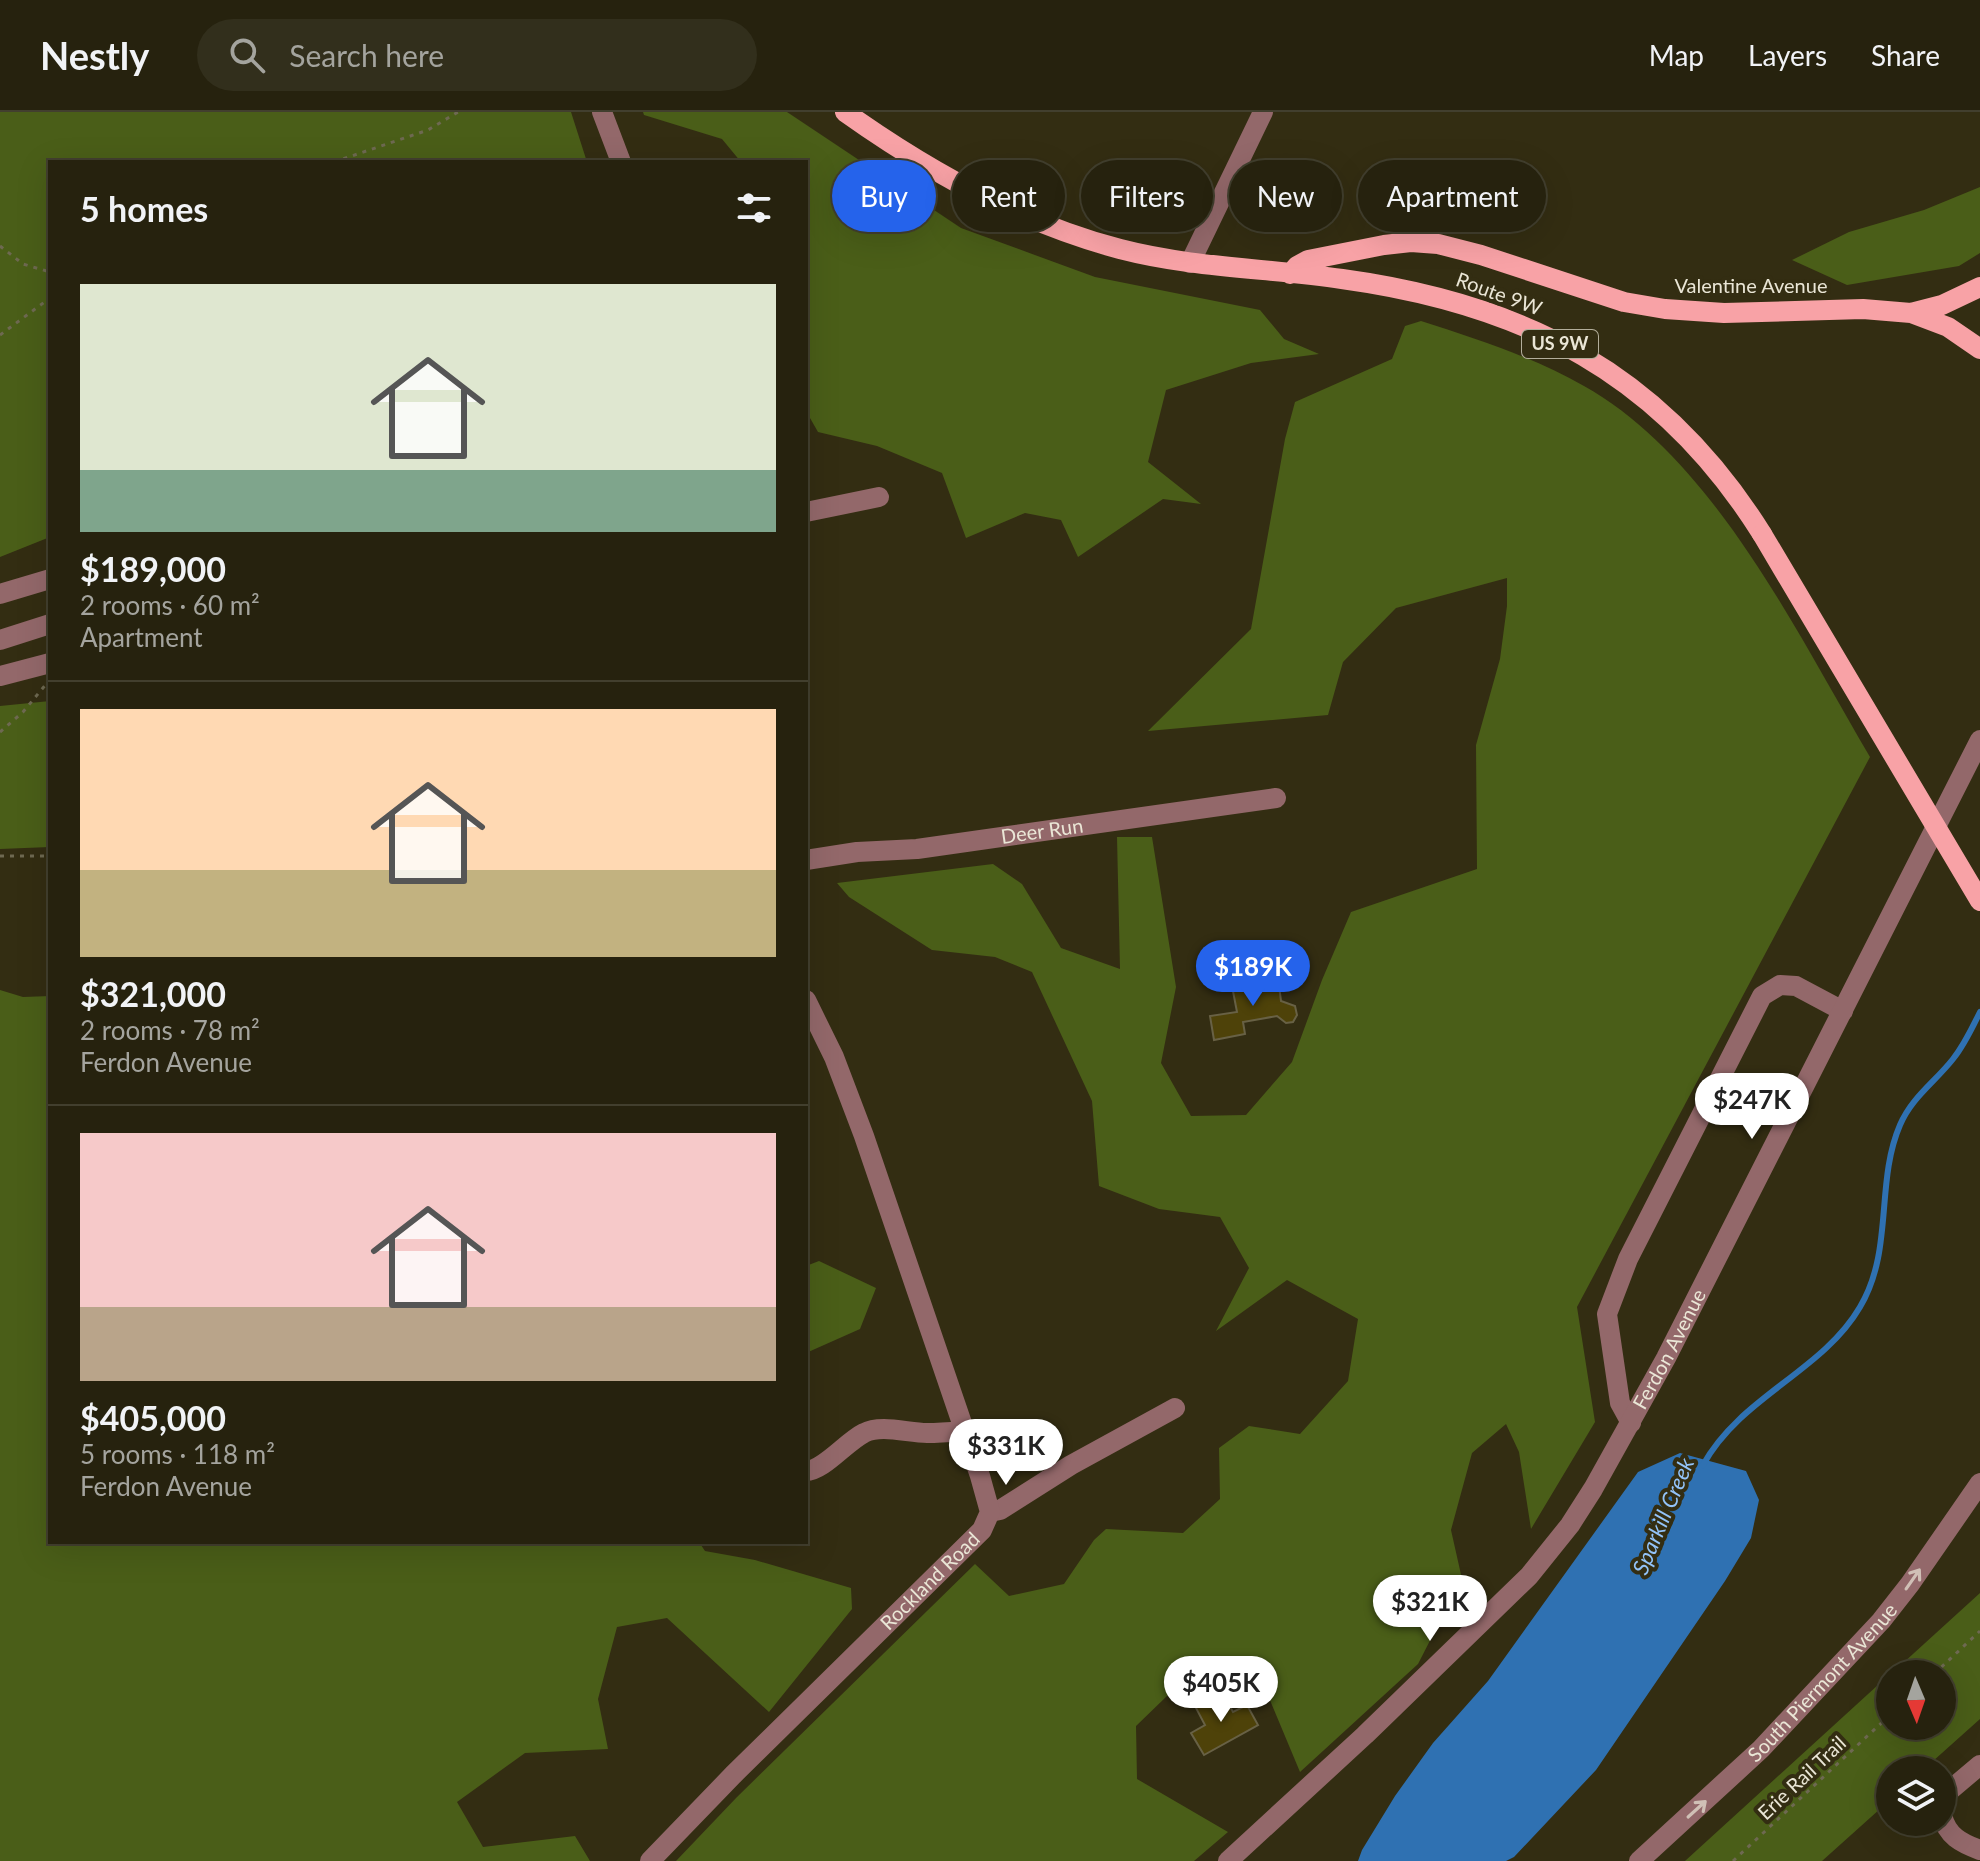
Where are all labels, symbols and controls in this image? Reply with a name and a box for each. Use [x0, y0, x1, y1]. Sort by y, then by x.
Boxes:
search box [197, 19, 757, 91]
text: Nestly [40, 32, 149, 78]
icon: search [225, 33, 269, 77]
text: Search here [289, 37, 444, 73]
text: Map [1649, 38, 1704, 72]
text: Layers [1748, 38, 1827, 72]
text: Share [1871, 38, 1940, 72]
chip: Buy [832, 160, 936, 232]
chip: Rent [952, 160, 1065, 232]
chip: Filters [1081, 160, 1213, 232]
chip: New [1229, 160, 1342, 232]
chip: Apartment [1358, 160, 1546, 232]
icon: filters [732, 186, 776, 230]
text: 5 homes [80, 188, 208, 229]
street label: Route 9W [1453, 266, 1546, 320]
street label: Valentine Avenue [1674, 273, 1828, 297]
road number: US 9W [1522, 330, 1598, 358]
icon: home [356, 336, 500, 480]
text: $189,000 [80, 548, 226, 589]
text: 2 rooms · 60 m² [80, 589, 260, 621]
text: Apartment [80, 621, 203, 653]
icon: home [356, 761, 500, 905]
street label: Deer Run [999, 813, 1085, 848]
pin: $189K [1197, 940, 1309, 1008]
text: $189K [1214, 950, 1292, 982]
text: $321,000 [80, 973, 226, 1014]
text: 2 rooms · 78 m² [80, 1014, 260, 1046]
text: Ferdon Avenue [80, 1046, 252, 1078]
pin: $247K [1696, 1073, 1808, 1141]
text: $247K [1713, 1083, 1791, 1115]
icon: home [356, 1185, 500, 1329]
street label: Ferdon Avenue [1627, 1285, 1710, 1413]
text: $405,000 [80, 1397, 226, 1438]
pin: $331K [950, 1419, 1062, 1487]
text: $331K [967, 1429, 1045, 1461]
text: 5 rooms · 118 m² [80, 1438, 275, 1470]
water label: Sparkill Creek [1626, 1453, 1699, 1578]
text: Ferdon Avenue [80, 1470, 252, 1502]
street label: Rockland Road [875, 1526, 984, 1634]
one-way arrow [1905, 1569, 1921, 1591]
pin: $321K [1374, 1575, 1486, 1643]
text: $321K [1391, 1585, 1469, 1617]
street label: South Piermont Avenue [1742, 1598, 1901, 1766]
pin: $405K [1165, 1656, 1277, 1724]
north arrow [1876, 1660, 1956, 1740]
map controls [1876, 1660, 1956, 1836]
text: $405K [1182, 1666, 1260, 1698]
street label: Erie Rail Trail [1752, 1730, 1850, 1824]
button: layers [1876, 1756, 1956, 1836]
one-way arrow [1687, 1800, 1707, 1819]

